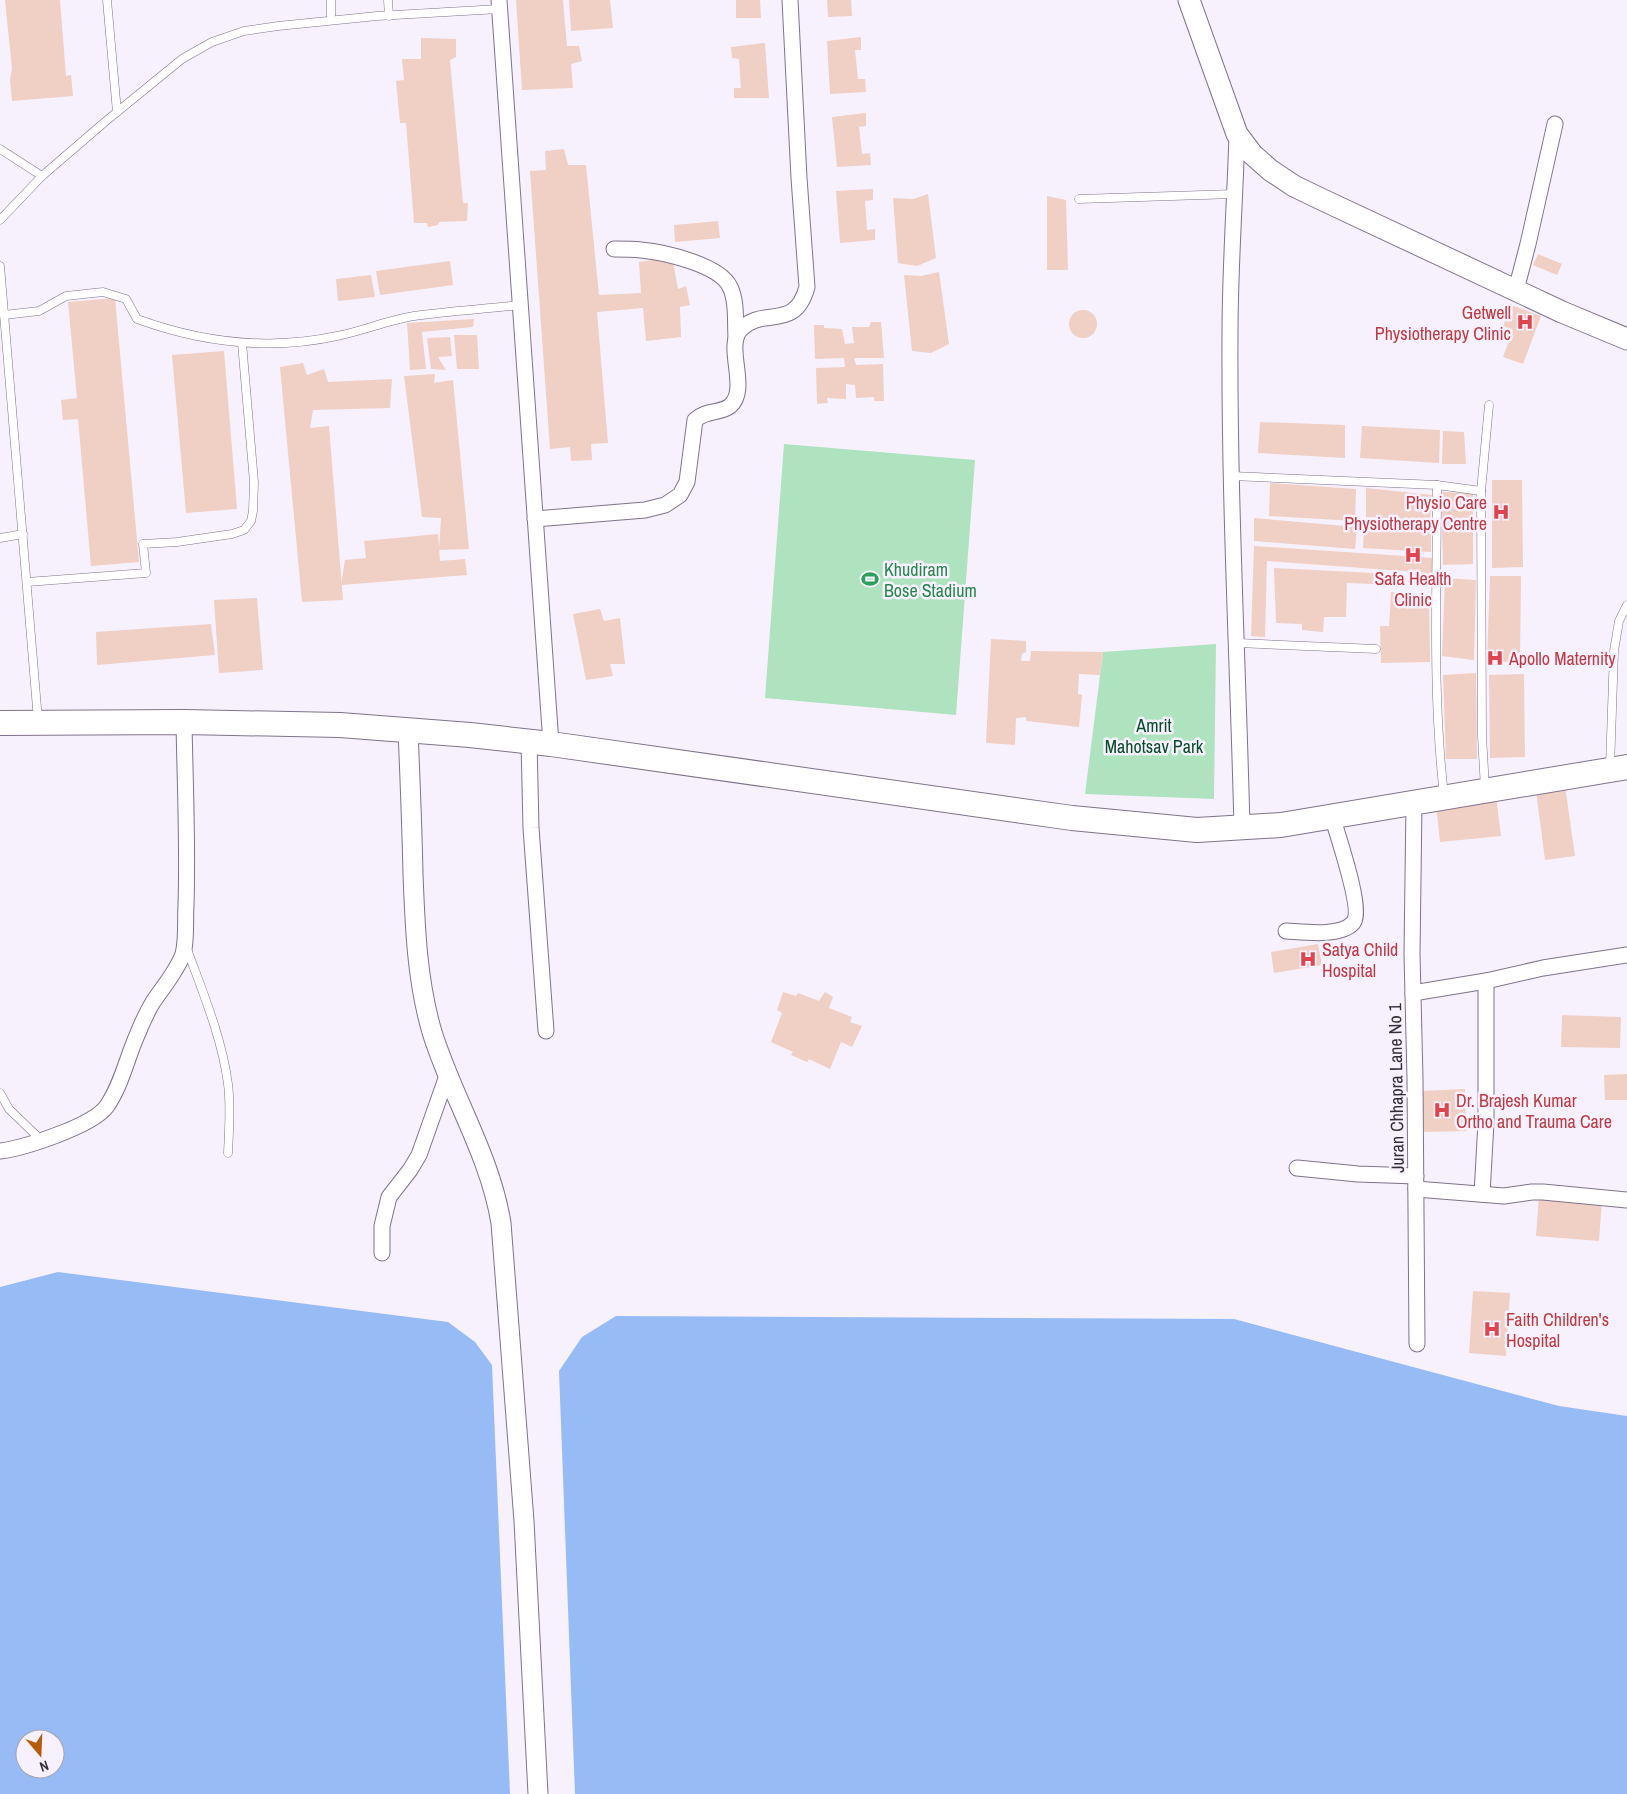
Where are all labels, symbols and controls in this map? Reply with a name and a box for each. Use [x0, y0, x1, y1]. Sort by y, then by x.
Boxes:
place label: Getwell Physiotherapy Clinic [1375, 300, 1511, 346]
hospital icon: Getwell Physiotherapy Clinic [1515, 312, 1535, 332]
place label: Physio Care Physiotherapy Centre [1344, 490, 1487, 536]
hospital icon: Physio Care Physiotherapy Centre [1491, 502, 1511, 522]
hospital icon: Safa Health Clinic [1403, 545, 1423, 565]
place label: Khudiram Bose Stadium [884, 557, 977, 603]
place label: Safa Health Clinic [1374, 566, 1452, 612]
sports icon: Khudiram Bose Stadium [860, 569, 880, 589]
place label: Apollo Maternity [1508, 646, 1616, 671]
hospital icon: Apollo Maternity [1485, 648, 1505, 668]
park label: Amrit Mahotsav Park [1105, 713, 1204, 759]
place label: Satya Child Hospital [1322, 937, 1398, 983]
hospital icon: Satya Child Hospital [1298, 949, 1318, 969]
street label: Juran Chhapra Lane No 1 [1382, 1002, 1410, 1173]
place label: Dr. Brajesh Kumar Ortho and Trauma Care [1456, 1088, 1612, 1134]
hospital icon: Dr. Brajesh Kumar Ortho and Trauma Care [1432, 1100, 1452, 1120]
place label: Faith Children's Hospital [1506, 1307, 1609, 1353]
hospital icon: Faith Children's Hospital [1482, 1319, 1502, 1339]
north arrow [15, 1729, 65, 1779]
text: N [37, 1756, 51, 1776]

